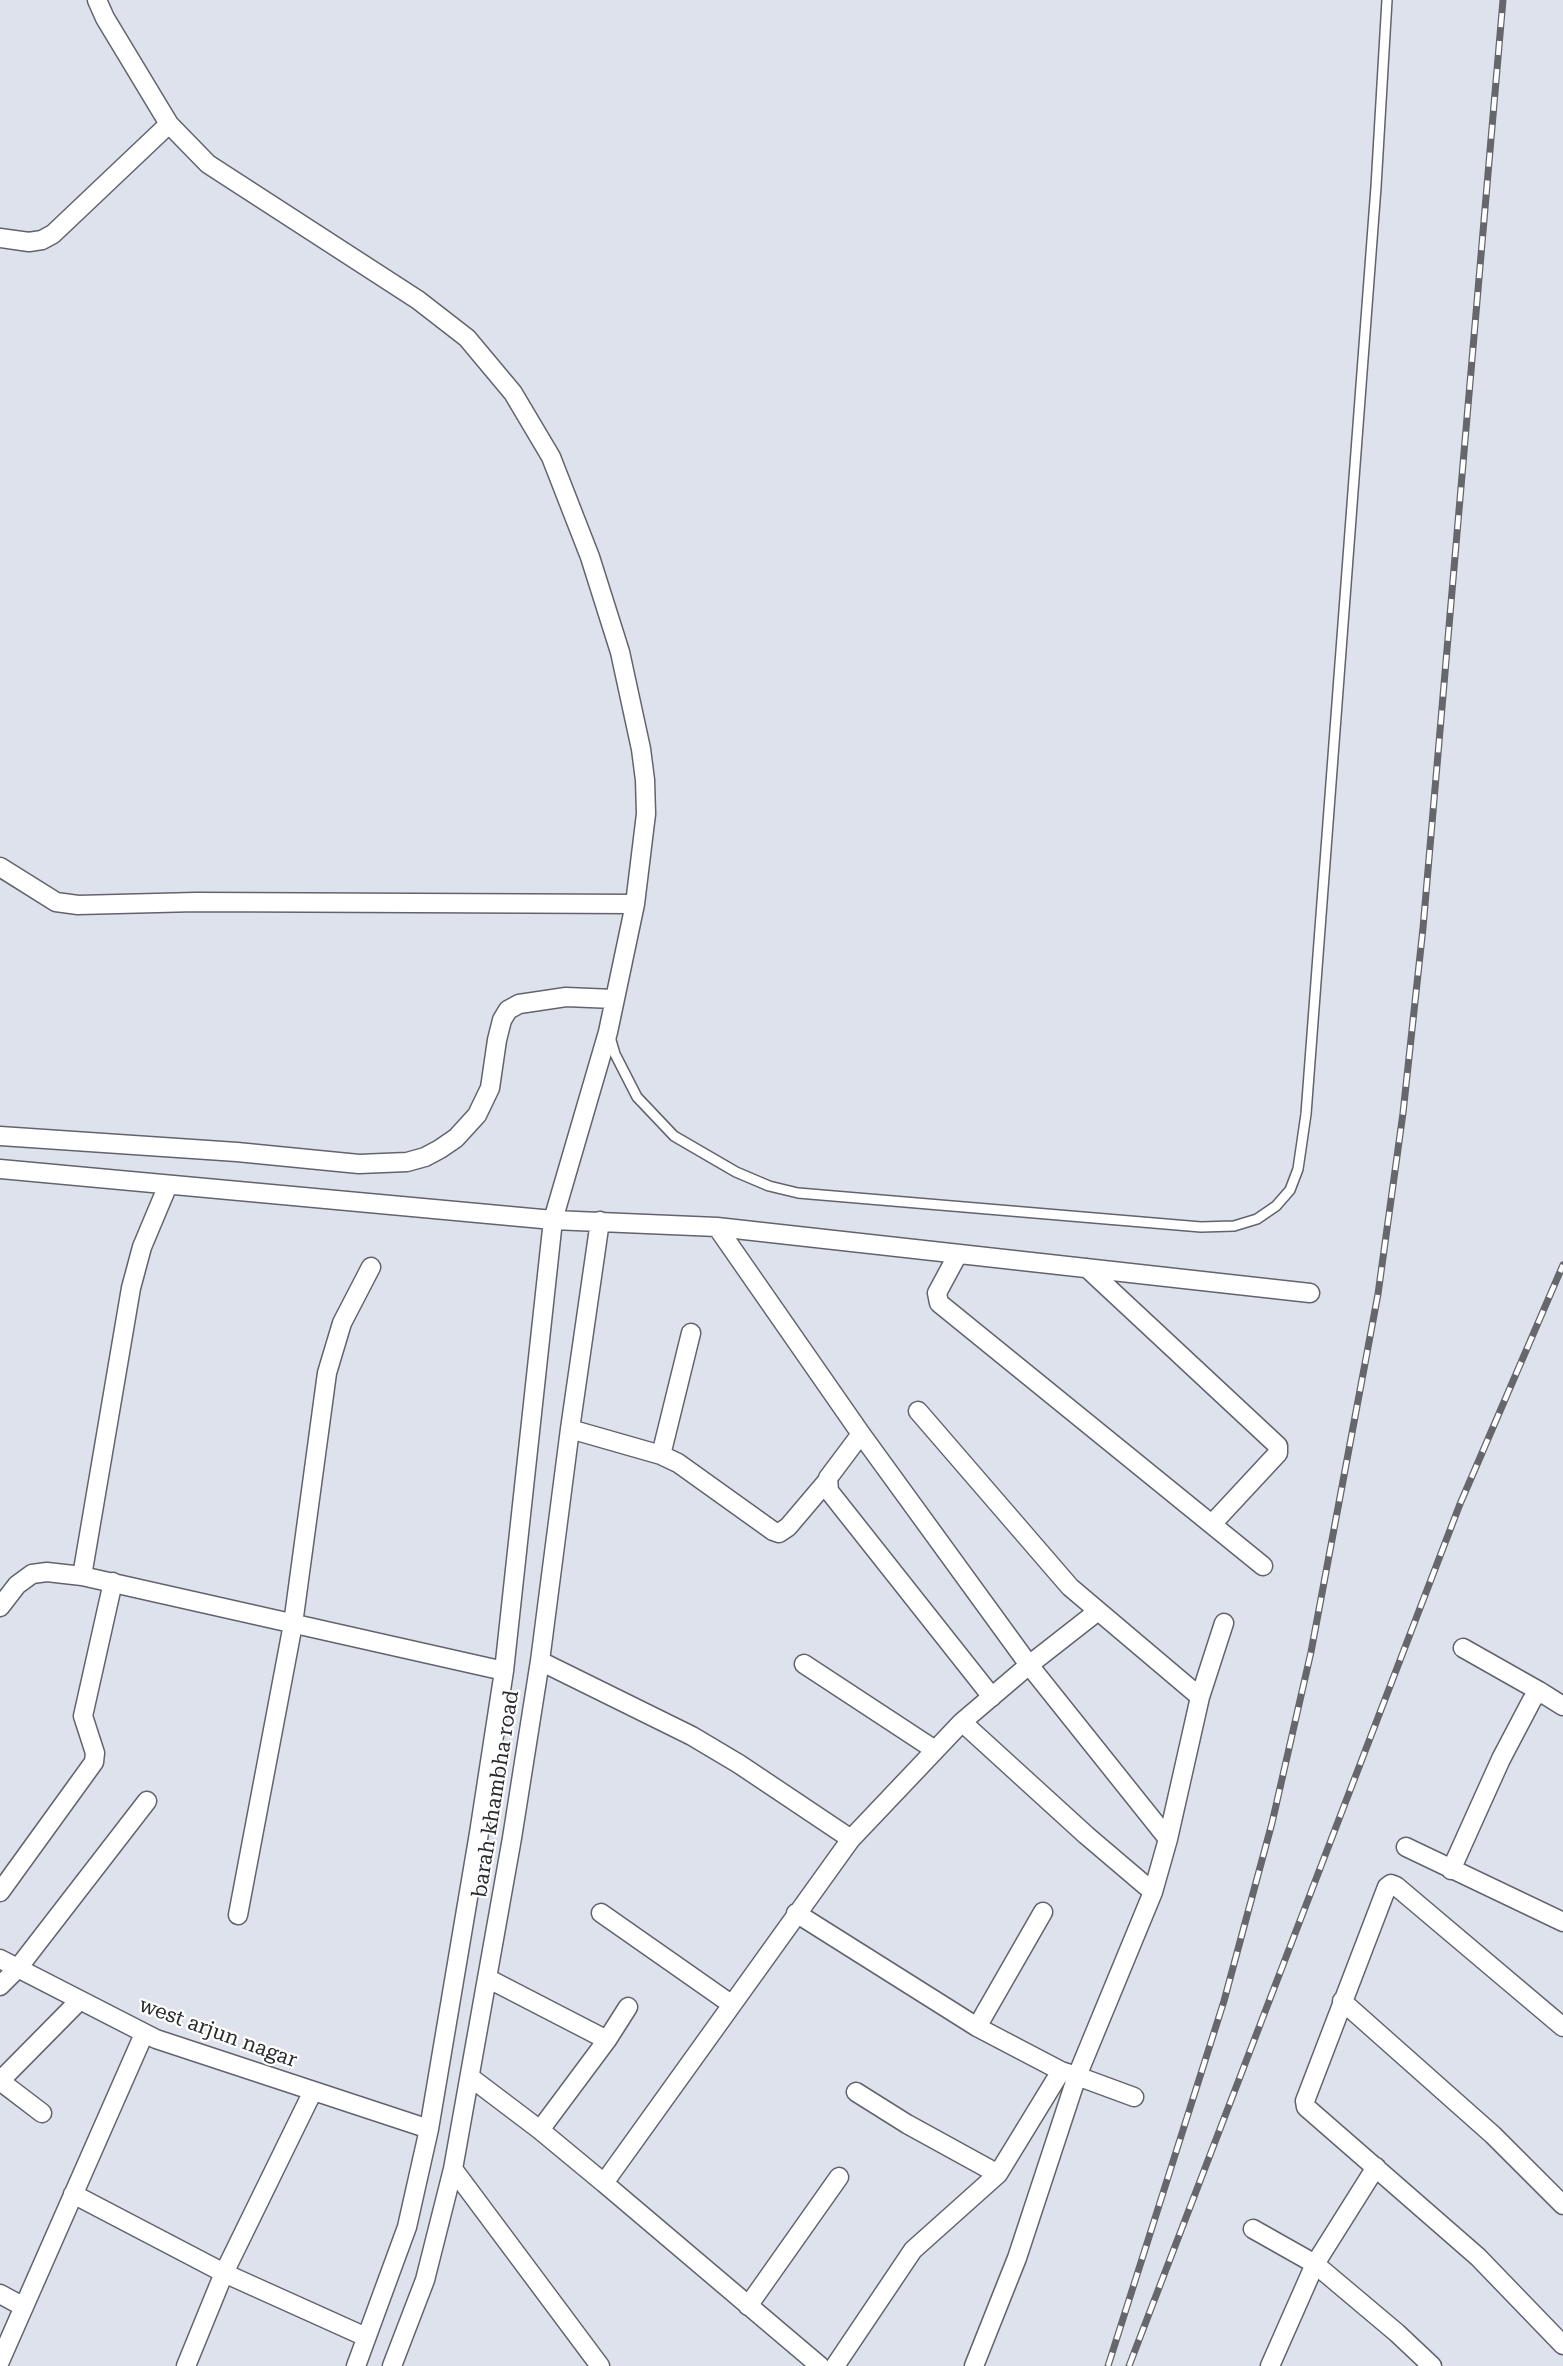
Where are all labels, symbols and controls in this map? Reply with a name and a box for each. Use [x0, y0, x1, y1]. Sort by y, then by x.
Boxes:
street label: barah khambha road [467, 1689, 525, 1899]
street label: west arjun nagar [135, 1993, 301, 2073]

